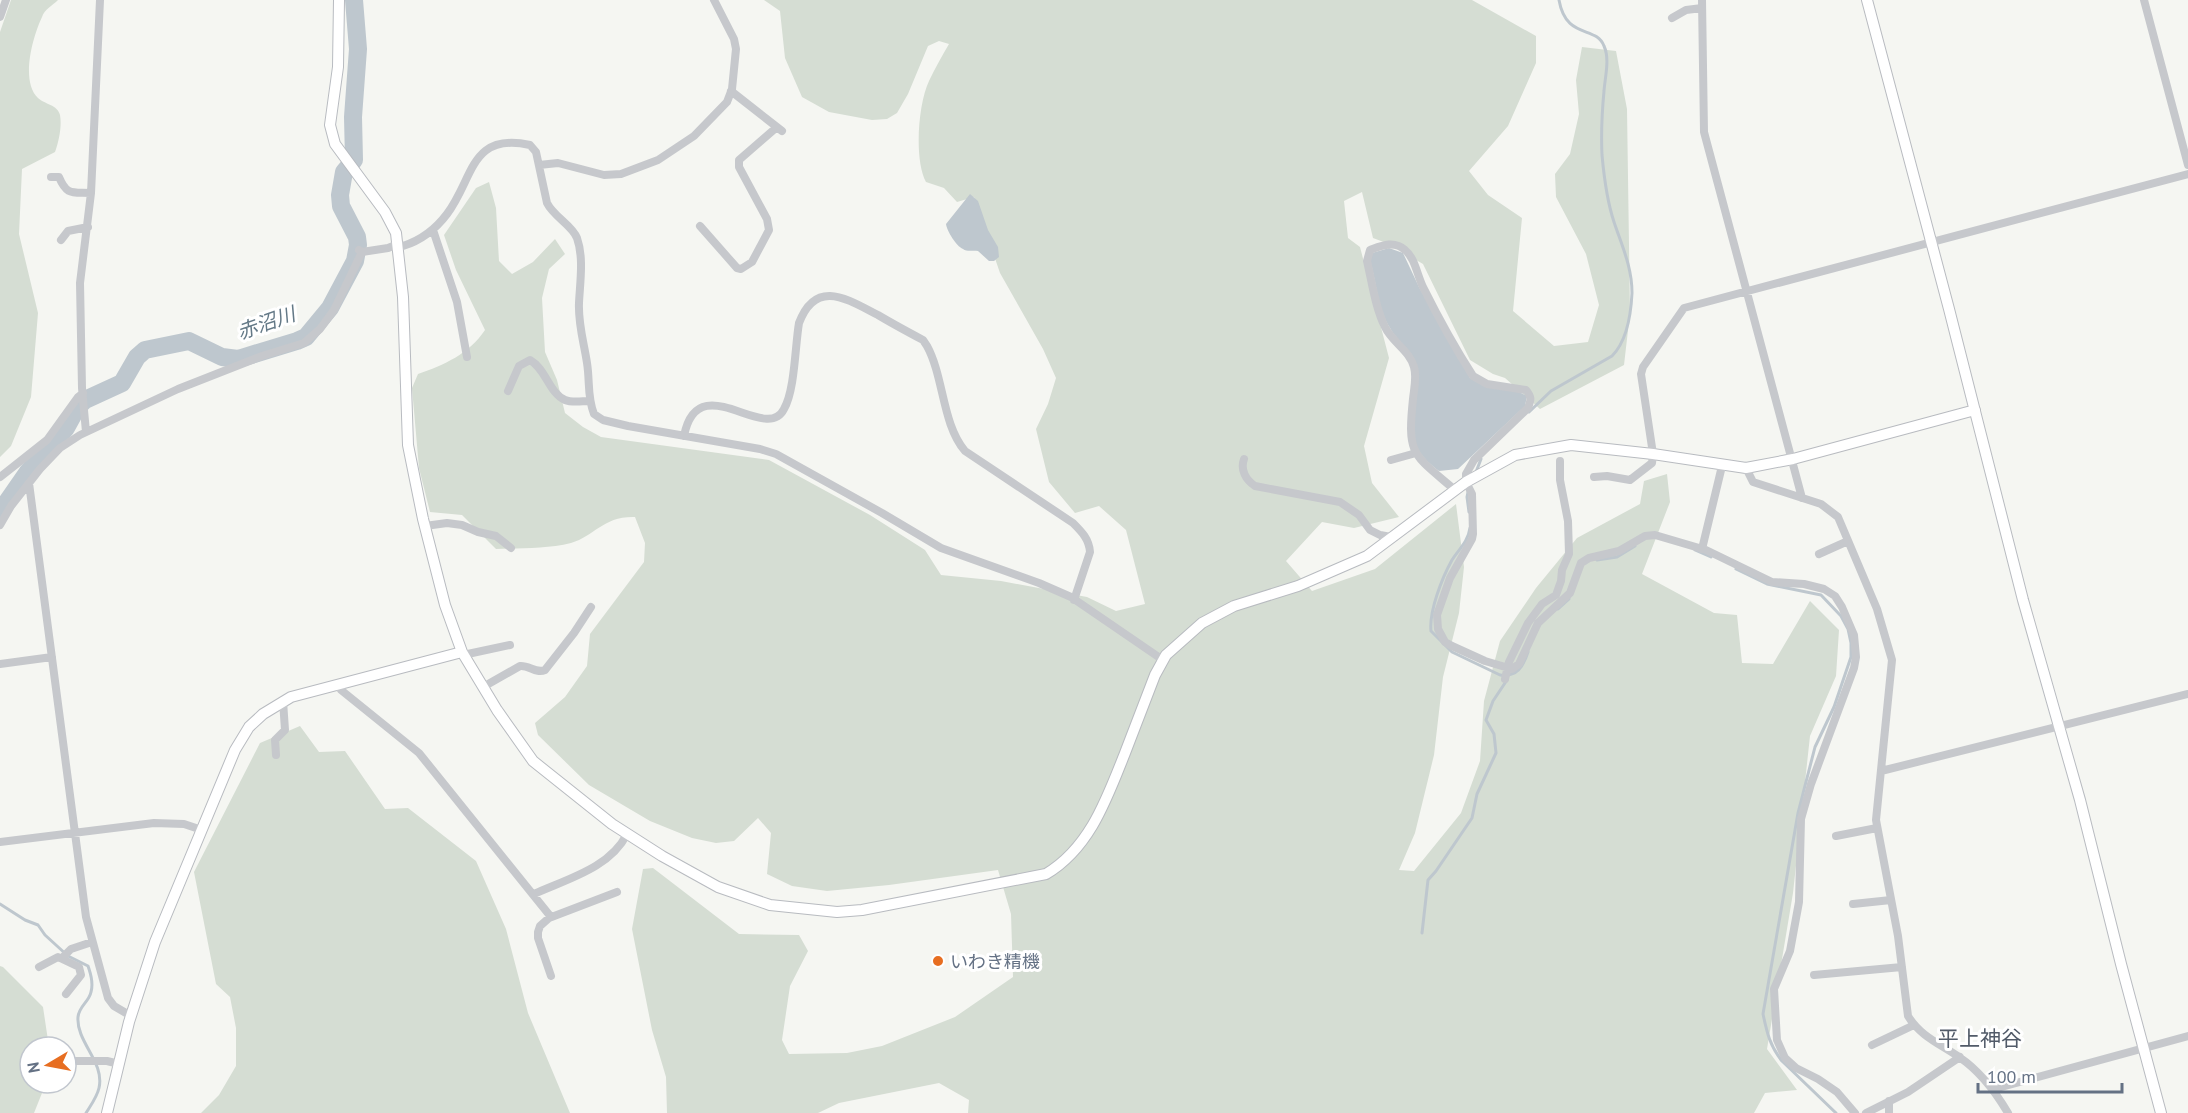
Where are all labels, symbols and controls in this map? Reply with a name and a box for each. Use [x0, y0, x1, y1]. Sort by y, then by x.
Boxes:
water label: 赤沼川 [233, 300, 300, 345]
place label: いわき精機 [950, 950, 1040, 973]
marker: いわき精機 [931, 954, 945, 968]
district label: 平上神谷 [1938, 1025, 2022, 1052]
north arrow [18, 1035, 78, 1095]
scale bar [1978, 1056, 2122, 1094]
text: N [22, 1061, 44, 1075]
text: 100 m [1987, 1065, 2036, 1088]

